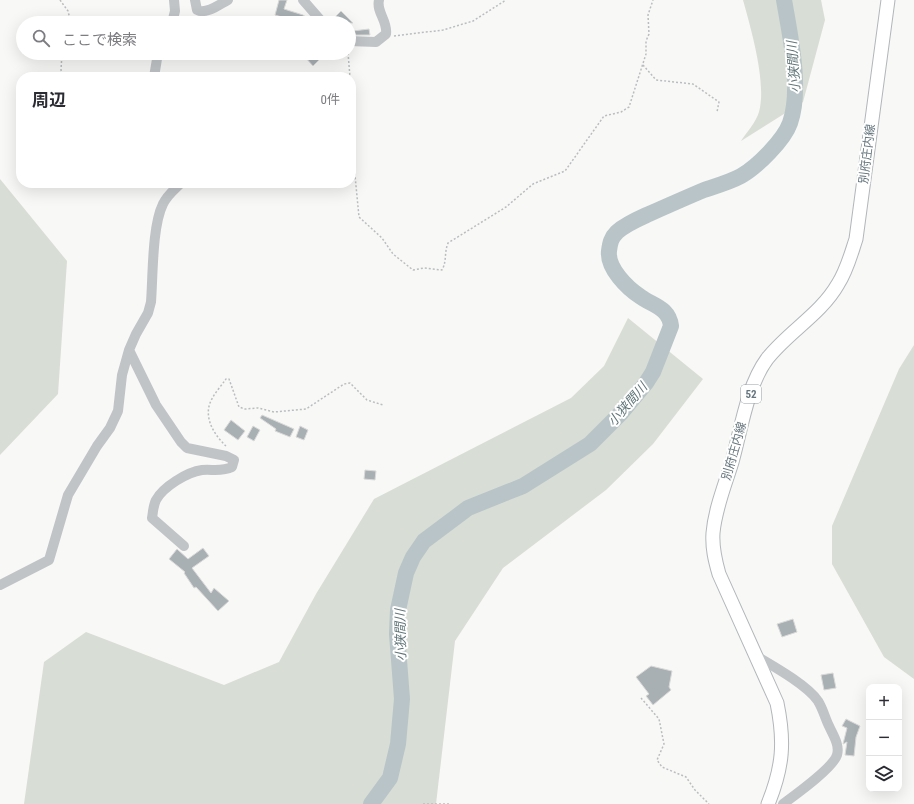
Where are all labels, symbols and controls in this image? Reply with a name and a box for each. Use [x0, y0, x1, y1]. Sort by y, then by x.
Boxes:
search box [16, 16, 356, 60]
icon: search [30, 27, 52, 49]
text: ここで検索 [62, 31, 137, 49]
water label: 小狭間川 [784, 39, 803, 93]
text: 周辺 [32, 90, 66, 110]
text: 0件 [321, 92, 340, 107]
street label: 別府庄内線 [856, 123, 878, 185]
water label: 小狭間川 [605, 378, 651, 429]
road number: 52 [741, 385, 761, 403]
street label: 別府庄内線 [719, 420, 749, 482]
water label: 小狭間川 [393, 607, 408, 661]
map controls [866, 684, 902, 792]
button: + [866, 684, 902, 720]
button: − [866, 720, 902, 756]
button: layers [866, 756, 902, 792]

